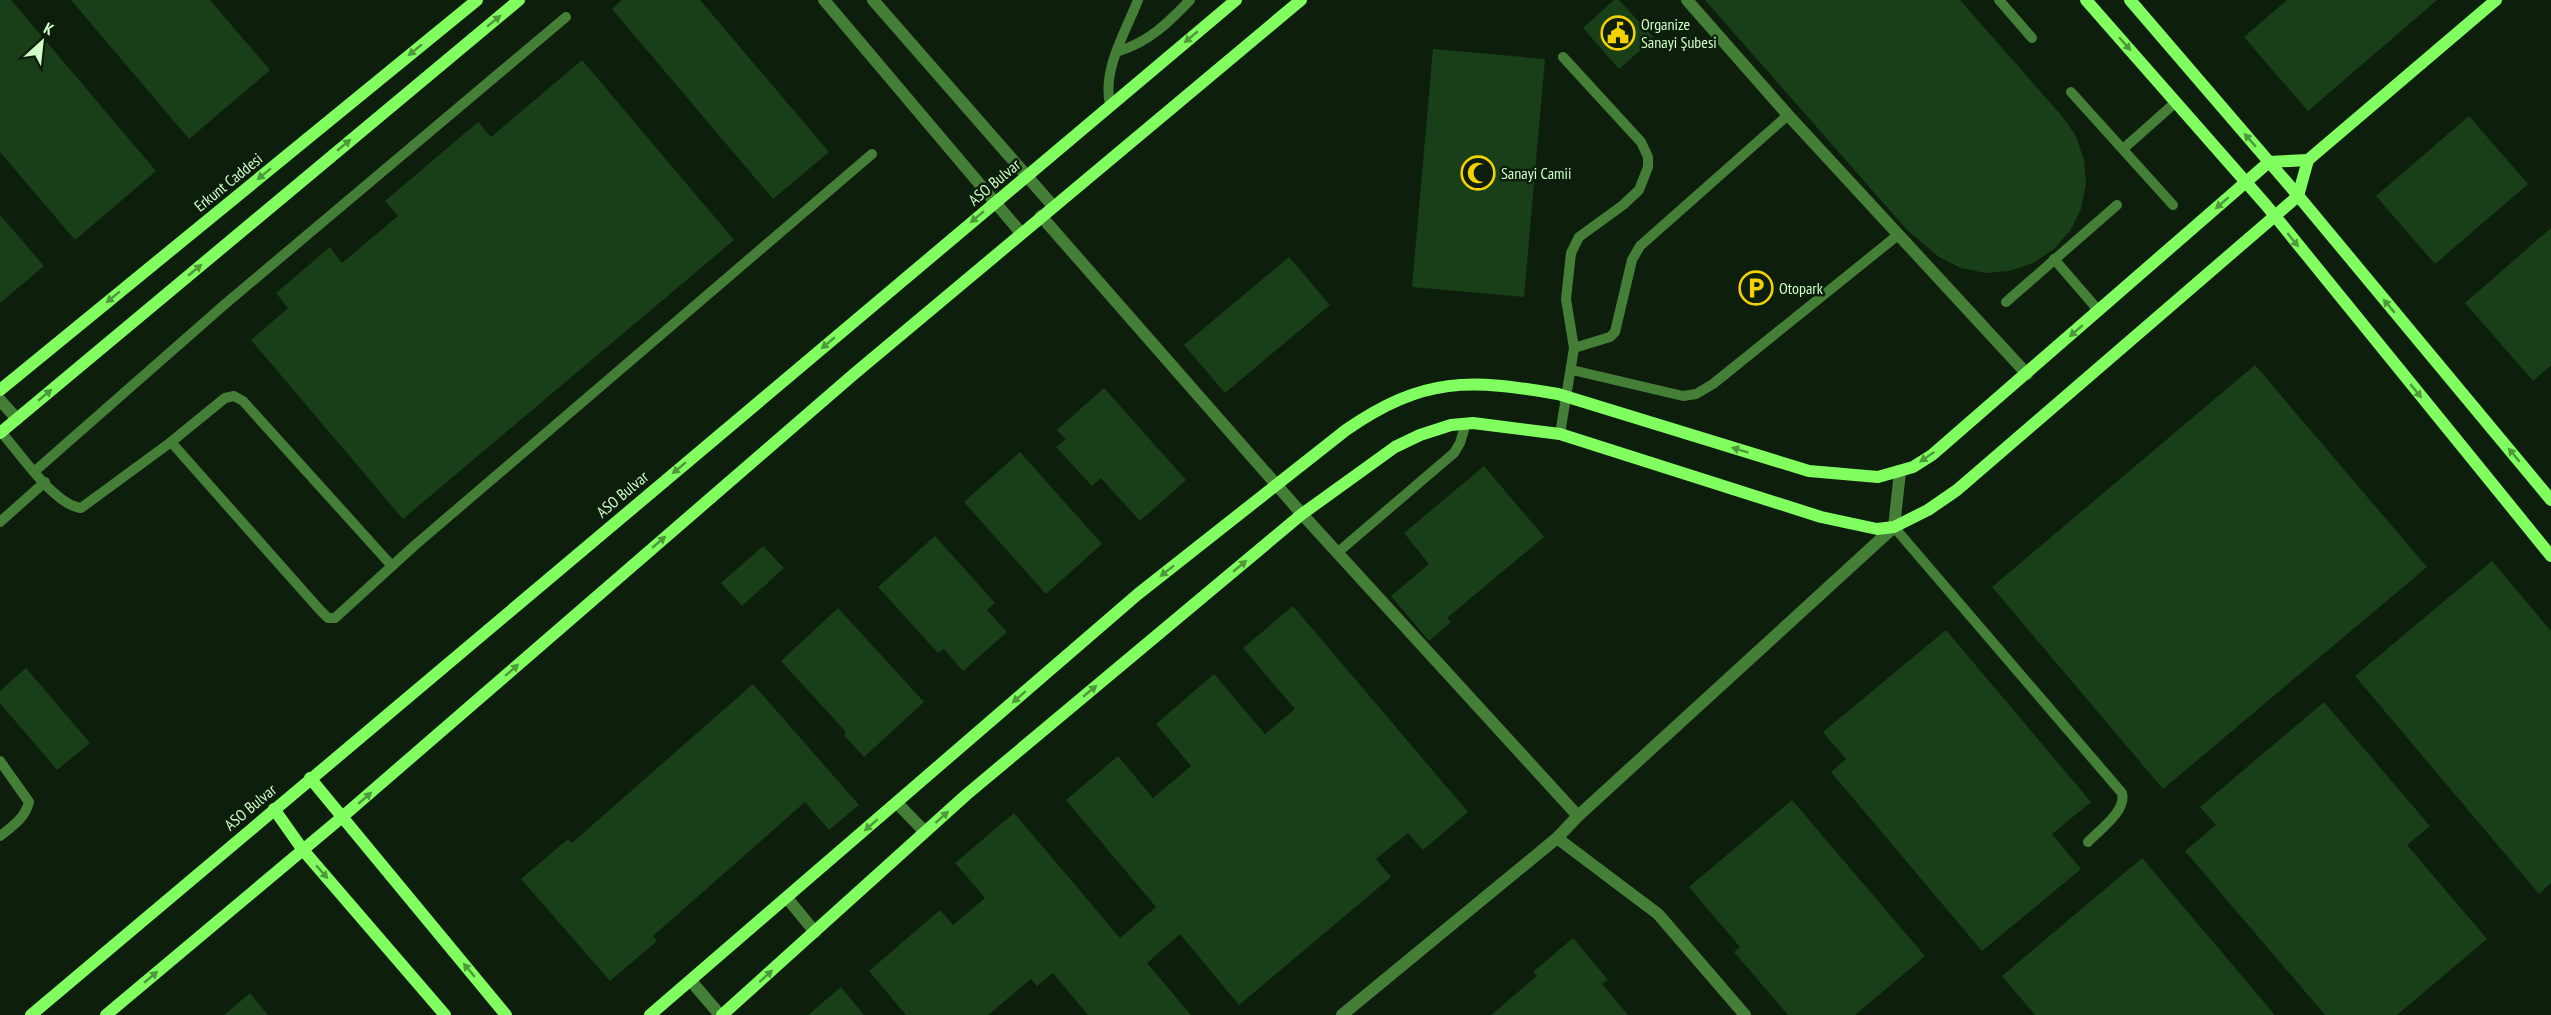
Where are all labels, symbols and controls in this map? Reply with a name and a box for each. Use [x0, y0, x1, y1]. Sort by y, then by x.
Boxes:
north arrow [12, 12, 72, 72]
one-way arrow [486, 14, 502, 27]
place label: Organize Sanayi Şubesi [1641, 14, 1717, 52]
public building icon: Organize Sanayi Şubesi [1600, 15, 1636, 51]
text: K [41, 18, 58, 40]
one-way arrow [1183, 31, 1198, 43]
one-way arrow [2118, 36, 2131, 51]
one-way arrow [407, 44, 423, 57]
one-way arrow [2244, 133, 2257, 148]
one-way arrow [336, 139, 352, 152]
street label: Erkunt Caddesi [190, 148, 266, 216]
street label: ASO Bulvar [964, 154, 1025, 210]
mosque icon: Sanayi Camii [1460, 155, 1496, 191]
place label: Sanayi Camii [1501, 163, 1571, 183]
one-way arrow [256, 167, 272, 180]
one-way arrow [2215, 196, 2230, 210]
one-way arrow [969, 211, 985, 224]
one-way arrow [2286, 232, 2299, 247]
one-way arrow [187, 264, 203, 277]
parking icon: Otopark [1738, 270, 1774, 306]
place label: Otopark [1779, 278, 1824, 298]
one-way arrow [106, 290, 121, 303]
one-way arrow [2382, 298, 2395, 314]
one-way arrow [2069, 324, 2084, 337]
one-way arrow [821, 336, 836, 349]
one-way arrow [2410, 383, 2423, 399]
one-way arrow [37, 389, 53, 402]
one-way arrow [1731, 445, 1749, 454]
one-way arrow [2507, 447, 2520, 463]
one-way arrow [1920, 451, 1936, 463]
one-way arrow [671, 462, 687, 475]
street label: ASO Bulvar [592, 466, 653, 522]
one-way arrow [651, 536, 666, 549]
one-way arrow [1232, 560, 1247, 573]
one-way arrow [1160, 564, 1175, 576]
one-way arrow [504, 664, 519, 677]
one-way arrow [1082, 685, 1097, 698]
one-way arrow [1012, 690, 1027, 703]
street label: ASO Bulvar [220, 779, 281, 835]
one-way arrow [357, 791, 372, 805]
one-way arrow [934, 810, 949, 824]
one-way arrow [864, 818, 879, 832]
one-way arrow [315, 864, 328, 879]
one-way arrow [463, 963, 476, 978]
one-way arrow [758, 970, 773, 983]
one-way arrow [143, 971, 159, 984]

